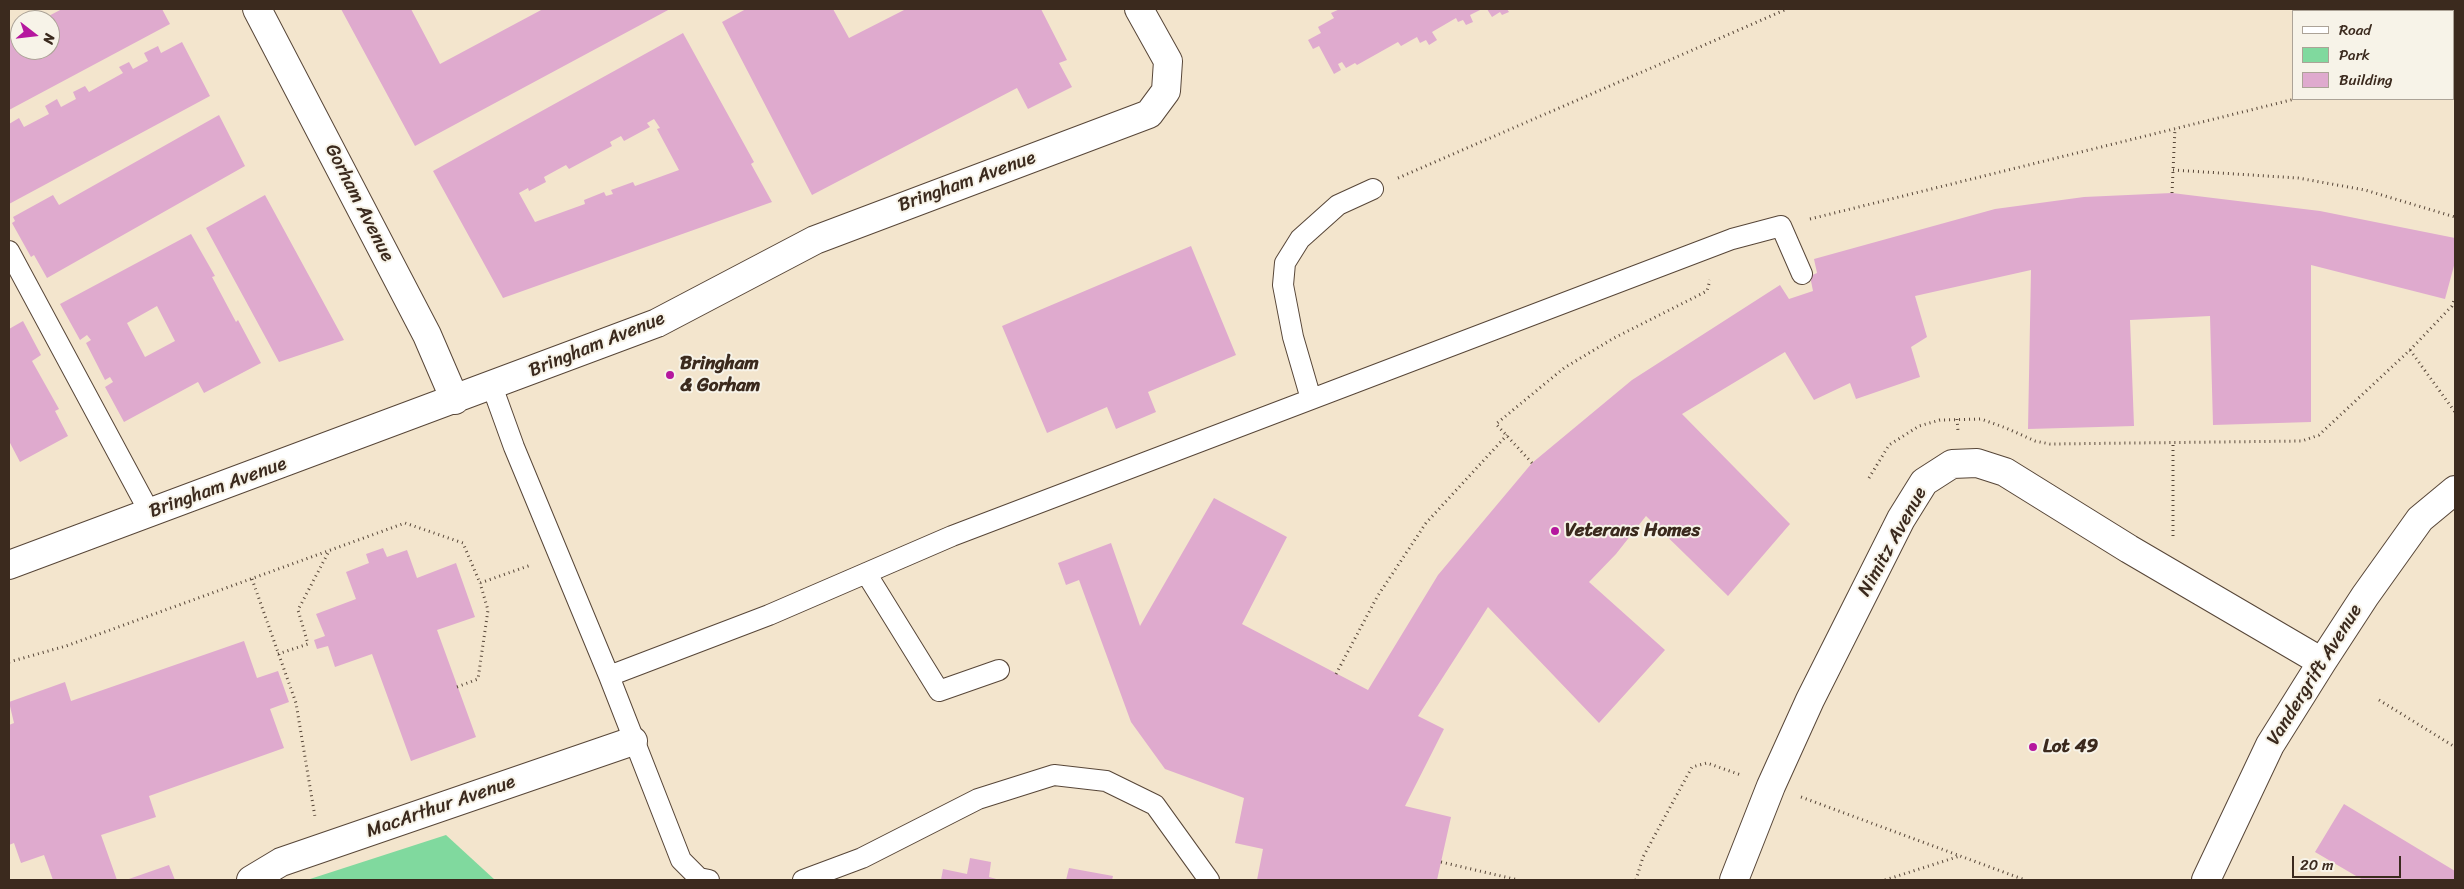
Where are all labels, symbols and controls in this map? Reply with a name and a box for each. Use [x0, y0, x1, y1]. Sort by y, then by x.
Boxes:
north arrow [10, 10, 60, 60]
legend [2292, 10, 2454, 100]
text: Road [2339, 17, 2371, 43]
text: N [36, 31, 62, 47]
text: Park [2339, 42, 2370, 68]
text: Building [2339, 67, 2393, 93]
street label: Gorham Avenue [320, 140, 398, 266]
street label: Bringham Avenue [895, 147, 1039, 217]
street label: Bringham Avenue [526, 307, 668, 383]
place label: Bringham & Gorham [680, 353, 760, 397]
marker: Bringham & Gorham [664, 369, 676, 381]
street label: Bringham Avenue [146, 453, 290, 523]
street label: Nimitz Avenue [1854, 483, 1932, 601]
place label: Veterans Homes [1565, 520, 1700, 542]
marker: Veterans Homes [1549, 525, 1561, 537]
street label: Vandergrift Avenue [2263, 600, 2367, 750]
place label: Lot 49 [2043, 736, 2098, 758]
marker: Lot 49 [2027, 741, 2039, 753]
street label: MacArthur Avenue [364, 771, 518, 843]
scale bar [2294, 846, 2403, 878]
text: 20 m [2300, 852, 2334, 878]

